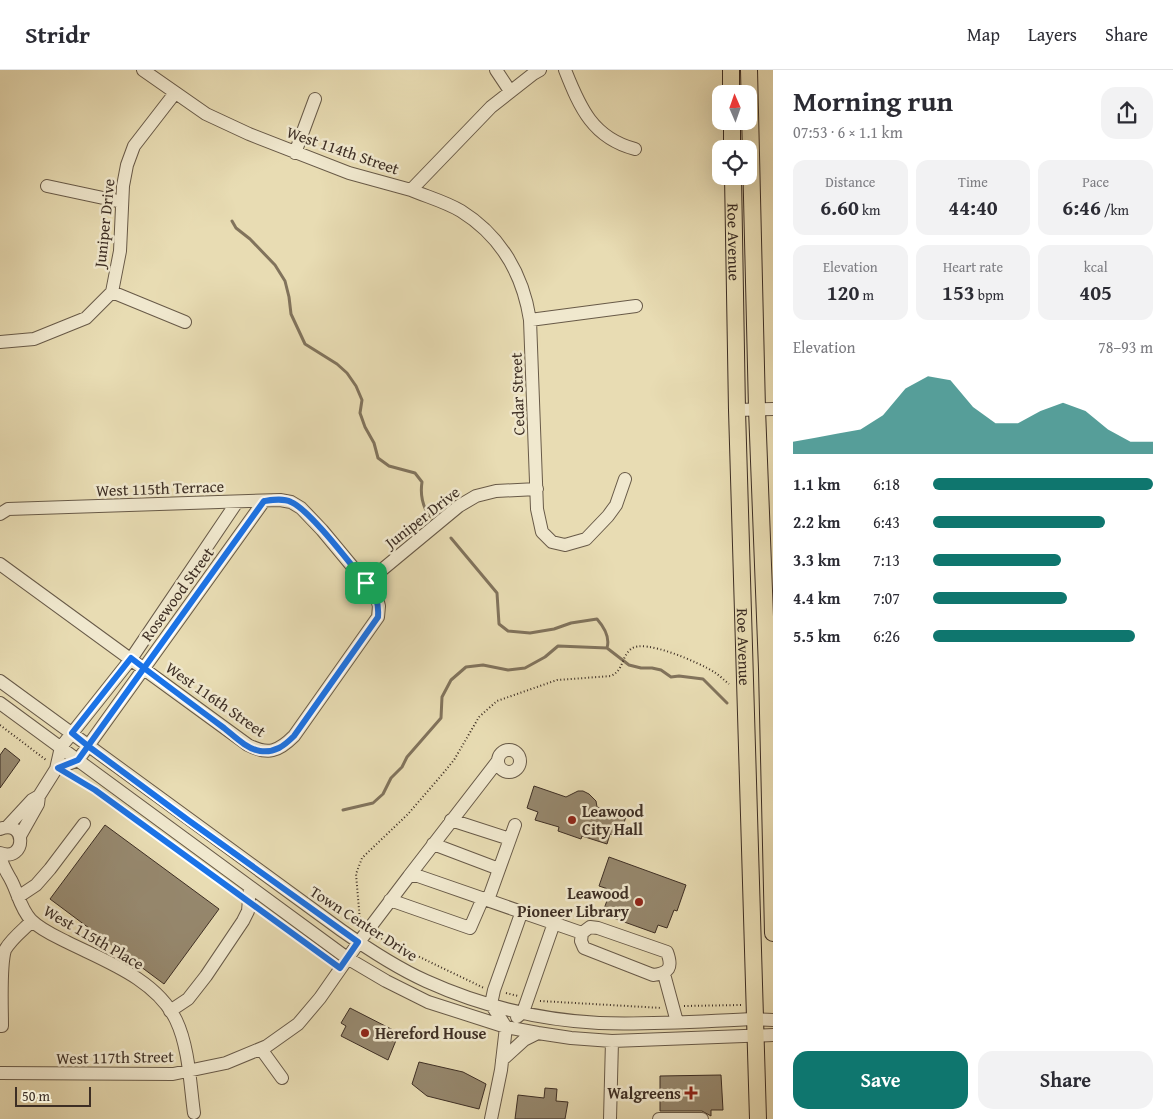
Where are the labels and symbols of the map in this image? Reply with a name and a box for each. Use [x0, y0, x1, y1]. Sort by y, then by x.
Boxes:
north arrow [712, 85, 758, 130]
street label: West 114th Street [283, 119, 403, 181]
street label: Juniper Drive [87, 177, 121, 271]
street label: Roe Avenue [721, 203, 747, 281]
street label: Cedar Street [504, 352, 530, 436]
street label: West 115th Terrace [95, 474, 225, 502]
street label: Juniper Drive [378, 480, 465, 555]
street label: Rosewood Street [135, 542, 220, 646]
pin [345, 562, 387, 604]
street label: Roe Avenue [731, 608, 757, 686]
street label: West 116th Street [161, 655, 271, 743]
place label: Leawood City Hall [582, 799, 644, 841]
marker: Leawood City Hall [566, 814, 578, 826]
street label: Town Center Drive [305, 879, 423, 967]
place label: Leawood Pioneer Library [517, 881, 630, 923]
marker: Leawood Pioneer Library [633, 896, 645, 908]
street label: West 115th Place [39, 898, 149, 976]
place label: Hereford House [375, 1021, 487, 1045]
marker: Hereford House [359, 1027, 371, 1039]
street label: West 117th Street [56, 1044, 174, 1070]
place label: Walgreens [607, 1081, 681, 1105]
scale bar [15, 1084, 91, 1107]
marker: Walgreens [685, 1087, 697, 1099]

